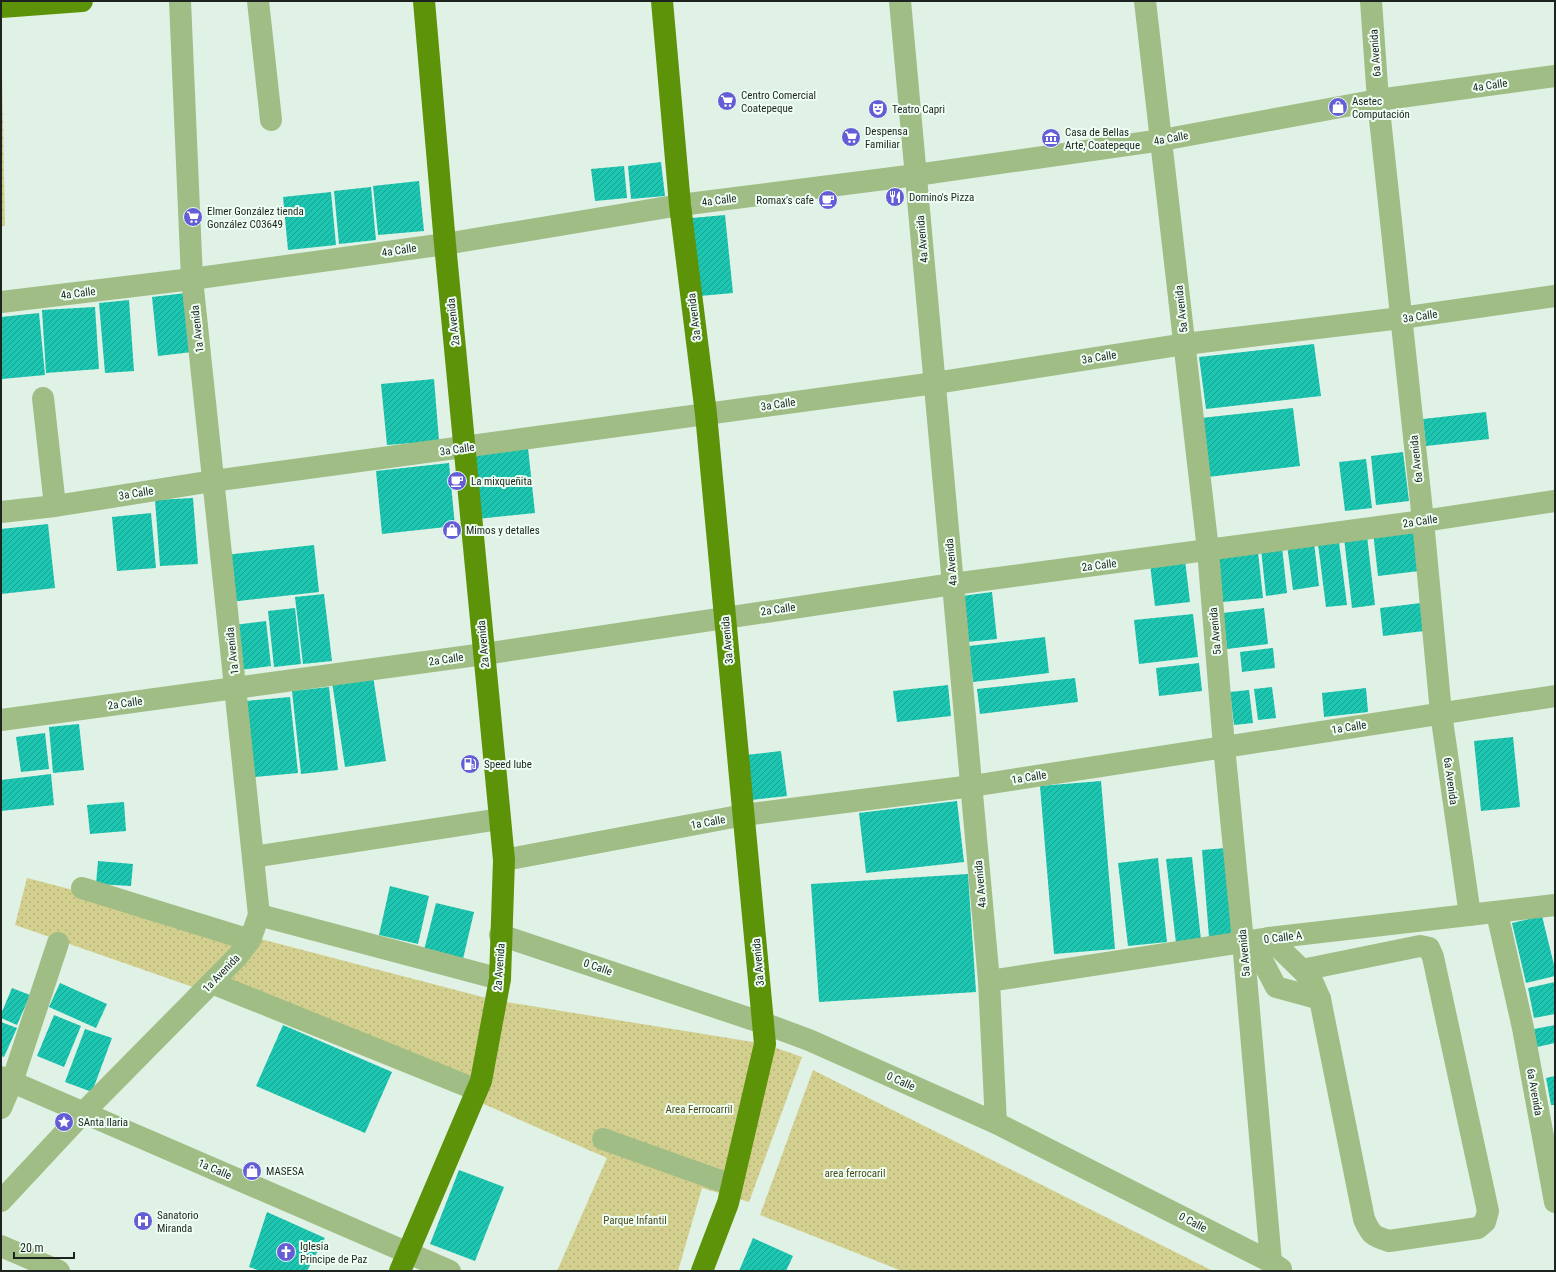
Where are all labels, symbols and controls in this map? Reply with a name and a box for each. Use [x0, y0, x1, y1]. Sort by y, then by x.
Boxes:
street label: 6a Avenida [1367, 29, 1384, 77]
street label: 4a Calle [1472, 77, 1508, 94]
place label: Centro Comercial Coatepeque [741, 89, 816, 115]
supermarket icon: Centro Comercial Coatepeque [716, 90, 738, 112]
place label: Asetec Computación [1352, 95, 1410, 121]
shop icon: Asetec Computación [1327, 96, 1349, 118]
theatre icon: Teatro Capri [867, 98, 889, 120]
place label: Teatro Capri [892, 103, 945, 116]
place label: Despensa Familiar [865, 125, 908, 151]
supermarket icon: Despensa Familiar [840, 126, 862, 148]
place label: Casa de Bellas Arte, Coatepeque [1065, 126, 1140, 152]
museum icon: Casa de Bellas Arte, Coatepeque [1040, 127, 1062, 149]
street label: 4a Calle [1153, 129, 1189, 148]
restaurant icon: Domino's Pizza [884, 186, 906, 208]
cafe icon: Romax's cafe [817, 189, 839, 211]
place label: Domino's Pizza [909, 191, 974, 204]
street label: 4a Calle [701, 192, 737, 209]
place label: Romax's cafe [756, 194, 814, 207]
place label: Elmer González tienda González C03649 [207, 205, 304, 231]
supermarket icon: Elmer González tienda González C03649 [182, 206, 204, 228]
street label: 4a Avenida [914, 215, 931, 263]
street label: 4a Calle [381, 242, 417, 259]
street label: 4a Calle [60, 285, 96, 302]
street label: 5a Avenida [1173, 285, 1190, 333]
street label: 3a Avenida [685, 292, 704, 341]
street label: 2a Avenida [445, 298, 462, 346]
street label: 1a Avenida [189, 305, 206, 353]
street label: 3a Calle [1402, 308, 1438, 325]
street label: 3a Calle [1081, 348, 1117, 367]
street label: 3a Calle [760, 396, 796, 413]
street label: 6a Avenida [1408, 435, 1425, 483]
street label: 3a Calle [439, 441, 475, 458]
cafe icon: La mixqueñita [446, 470, 468, 492]
place label: La mixqueñita [471, 475, 532, 488]
street label: 3a Calle [118, 484, 154, 503]
street label: 2a Calle [1402, 513, 1438, 530]
shop icon: Mimos y detalles [441, 519, 463, 541]
place label: Mimos y detalles [466, 524, 540, 537]
street label: 4a Avenida [943, 538, 960, 586]
street label: 2a Calle [1081, 557, 1117, 574]
street label: 2a Calle [760, 601, 796, 618]
street label: 5a Avenida [1207, 607, 1224, 655]
street label: 3a Avenida [719, 616, 736, 664]
street label: 2a Avenida [475, 620, 492, 668]
street label: 1a Avenida [224, 627, 241, 675]
street label: 2a Calle [428, 651, 464, 668]
street label: 2a Calle [107, 695, 143, 712]
street label: 1a Calle [1331, 718, 1367, 737]
fuel station icon: Speed lube [459, 753, 481, 775]
street label: 6a Avenida [1441, 757, 1460, 806]
place label: Speed lube [484, 758, 532, 771]
street label: 1a Calle [1011, 768, 1047, 787]
street label: 1a Calle [690, 813, 726, 832]
street label: 4a Avenida [972, 860, 989, 908]
street label: 5a Avenida [1236, 929, 1253, 977]
street label: 0 Calle A [1263, 929, 1304, 946]
street label: 3a Avenida [750, 938, 767, 986]
street label: 2a Avenida [491, 943, 508, 991]
street label: 1a Avenida [200, 952, 243, 995]
street label: 0 Calle [582, 956, 614, 978]
street label: 6a Avenida [1524, 1067, 1545, 1117]
street label: 0 Calle [885, 1069, 917, 1093]
park label: Area Ferrocarril [665, 1103, 733, 1116]
place icon: SAnta Ilaria [53, 1111, 75, 1133]
place label: SAnta Ilaria [78, 1116, 128, 1129]
street label: 1a Calle [196, 1157, 233, 1182]
shop icon: MASESA [241, 1160, 263, 1182]
place label: MASESA [266, 1165, 305, 1178]
park label: area ferrocaril [825, 1167, 885, 1180]
place label: Sanatorio Miranda [157, 1209, 199, 1235]
hospital icon: Sanatorio Miranda [132, 1210, 154, 1232]
street label: 0 Calle [1177, 1210, 1209, 1235]
park label: Parque Infantil [603, 1214, 667, 1227]
scale bar [14, 1234, 74, 1260]
place label: Iglesia Principe de Paz [300, 1240, 367, 1266]
text: 20 m [20, 1241, 44, 1255]
church icon: Iglesia Principe de Paz [275, 1241, 297, 1263]

